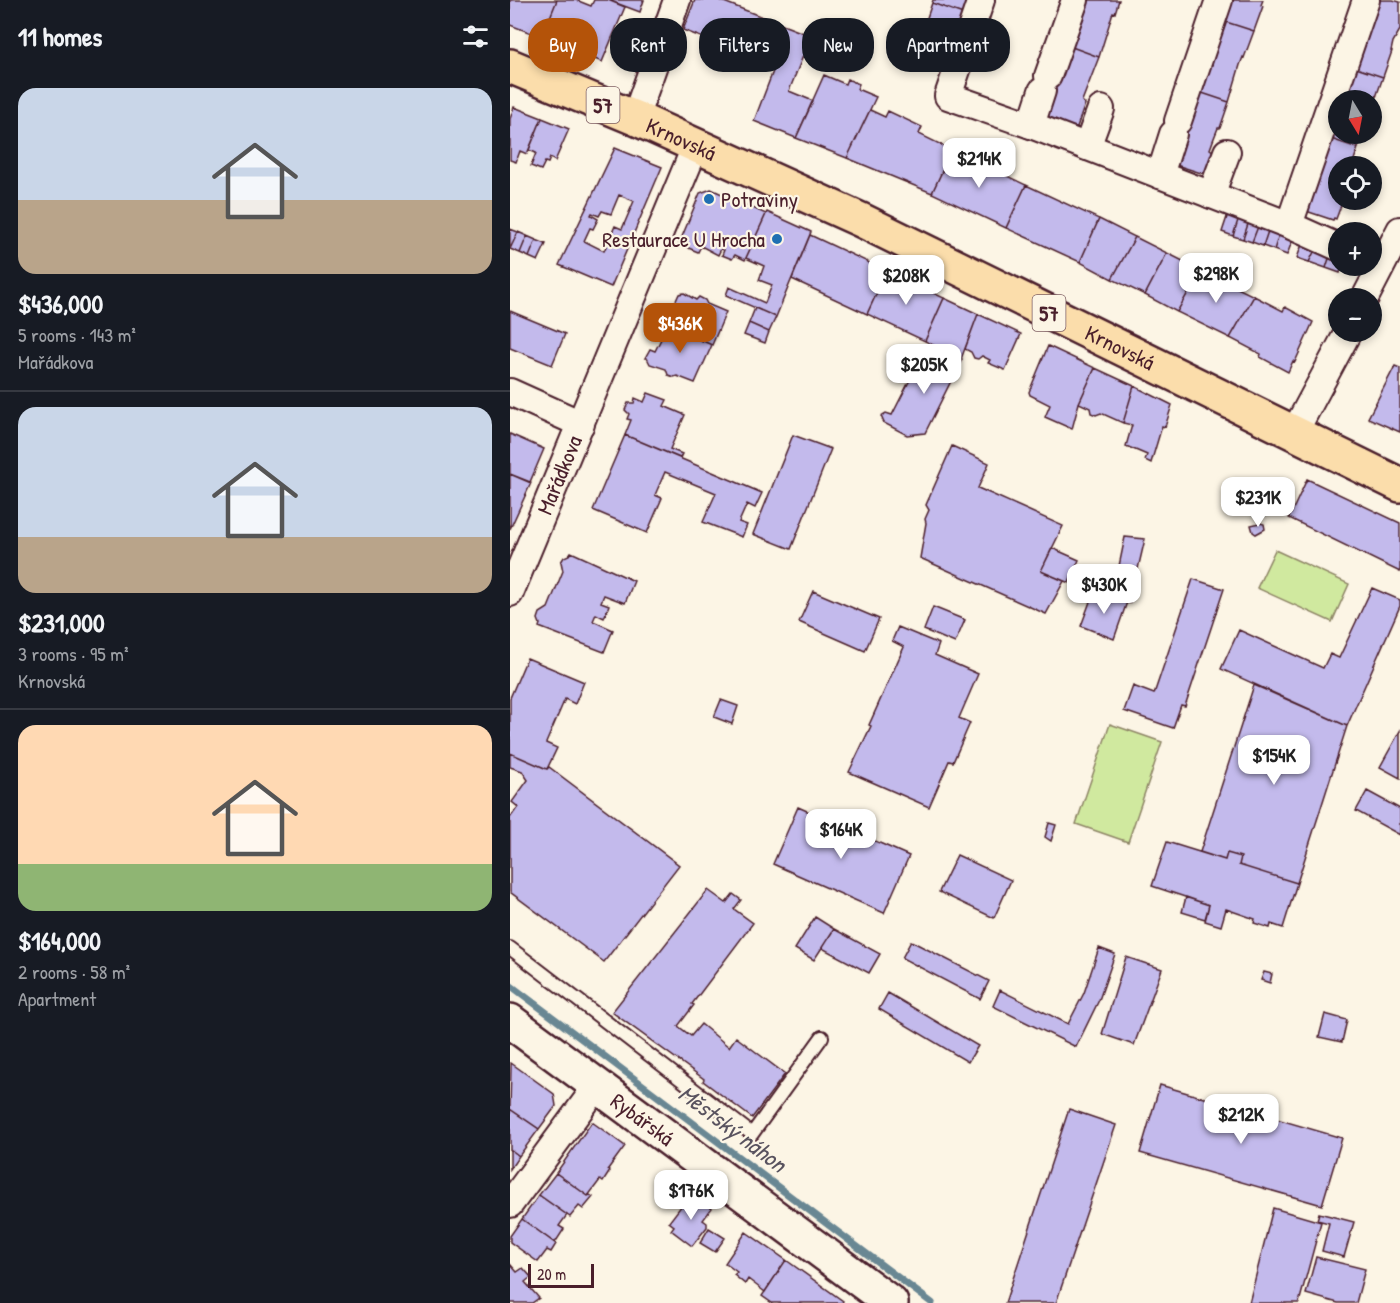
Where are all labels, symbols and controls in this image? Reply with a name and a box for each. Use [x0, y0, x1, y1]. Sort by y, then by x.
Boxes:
chip: Buy [528, 18, 598, 72]
chip: Rent [610, 18, 687, 72]
chip: Filters [699, 18, 790, 72]
chip: New [802, 18, 874, 72]
chip: Apartment [886, 18, 1010, 72]
text: 11 homes [18, 19, 102, 54]
icon: filters [459, 20, 492, 53]
road number: 57 [586, 87, 620, 123]
north arrow [1328, 90, 1382, 144]
map controls [1328, 90, 1382, 342]
street label: Krnovská [641, 110, 721, 168]
icon: home [201, 127, 309, 235]
pin: $214K [937, 138, 1021, 189]
text: $214K [957, 144, 1001, 171]
button: locate [1328, 156, 1382, 210]
place label: Potraviny [721, 184, 798, 214]
marker: Potraviny [702, 192, 716, 206]
button: + [1328, 222, 1382, 276]
place label: Restaurace U Hrocha [602, 224, 765, 254]
marker: Restaurace U Hrocha [770, 232, 784, 246]
pin: $298K [1174, 253, 1258, 304]
pin: $208K [864, 255, 948, 306]
text: $298K [1193, 259, 1239, 286]
text: $208K [882, 261, 930, 288]
text: $436,000 [18, 286, 103, 321]
button: − [1328, 288, 1382, 342]
road number: 57 [1032, 295, 1066, 331]
pin: $436K [638, 303, 722, 354]
text: $436K [657, 309, 703, 336]
street label: Krnovská [1080, 318, 1160, 377]
text: 5 rooms · 143 m² [18, 321, 136, 348]
pin: $205K [882, 344, 966, 395]
text: Mařádkova [18, 348, 93, 375]
text: $205K [900, 350, 948, 377]
street label: Mařádkova [529, 430, 589, 519]
icon: home [201, 446, 309, 554]
pin: $231K [1216, 477, 1300, 528]
text: $231K [1235, 483, 1281, 510]
pin: $430K [1062, 564, 1146, 615]
text: $430K [1081, 570, 1127, 597]
text: $231,000 [18, 605, 105, 640]
text: 3 rooms · 95 m² [18, 640, 128, 667]
text: Krnovská [18, 667, 85, 694]
pin: $154K [1232, 735, 1316, 786]
text: $154K [1252, 741, 1296, 768]
icon: home [201, 764, 309, 872]
pin: $164K [799, 809, 883, 860]
text: $164K [819, 815, 863, 842]
text: $164,000 [18, 923, 101, 958]
text: 2 rooms · 58 m² [18, 958, 130, 985]
text: Apartment [18, 985, 96, 1012]
water label: Městský náhon [672, 1077, 795, 1181]
street label: Rybářská [605, 1086, 681, 1153]
pin: $212K [1199, 1094, 1283, 1145]
text: $212K [1218, 1100, 1264, 1127]
pin: $176K [649, 1170, 733, 1221]
text: $176K [668, 1176, 714, 1203]
scale bar [528, 1261, 594, 1288]
text: 20 m [537, 1263, 566, 1285]

